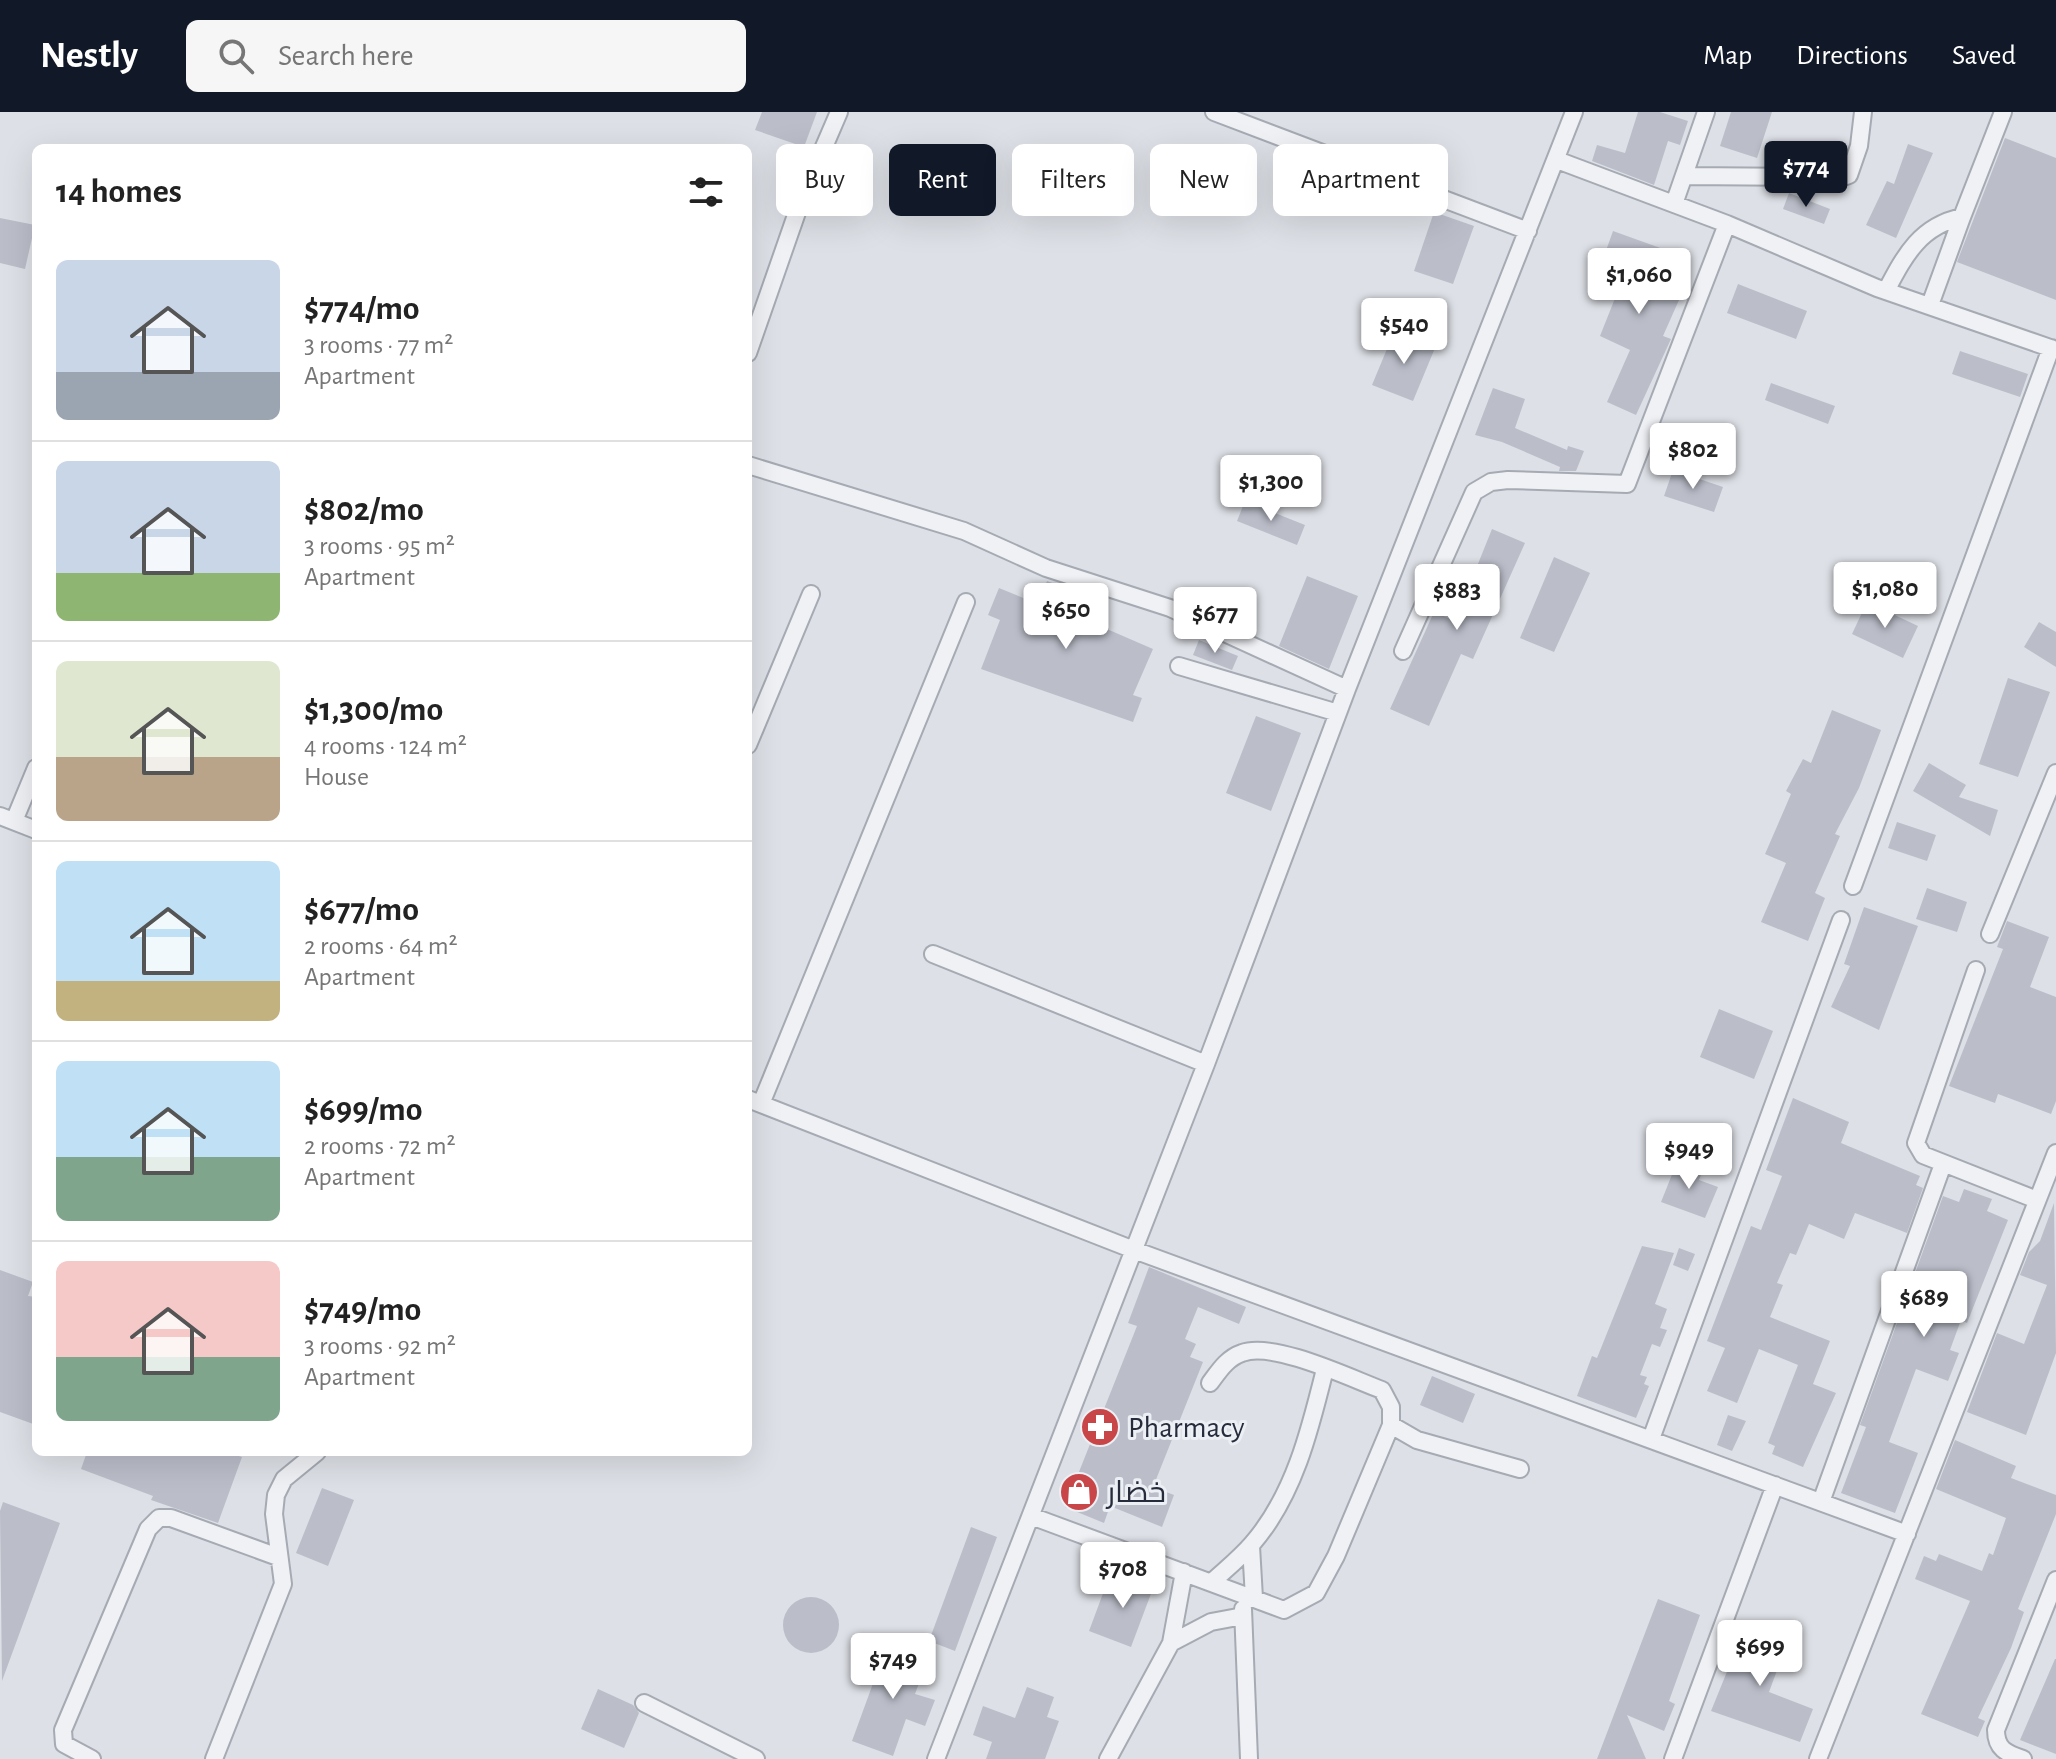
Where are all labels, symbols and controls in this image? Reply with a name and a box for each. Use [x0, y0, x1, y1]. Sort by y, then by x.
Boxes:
search box [186, 20, 746, 92]
icon: search [214, 34, 258, 78]
text: Nestly [40, 37, 138, 75]
text: Search here [278, 41, 414, 71]
text: Map [1703, 42, 1752, 70]
text: Directions [1796, 42, 1908, 70]
text: Saved [1952, 42, 2016, 70]
pin: $774 [1759, 141, 1853, 209]
chip: Buy [776, 144, 873, 216]
chip: Rent [889, 144, 996, 216]
chip: Filters [1012, 144, 1134, 216]
chip: New [1150, 144, 1257, 216]
chip: Apartment [1273, 144, 1448, 216]
text: $774 [1782, 154, 1830, 180]
icon: filters [684, 170, 728, 214]
text: 14 homes [56, 175, 182, 209]
pin: $1,060 [1574, 248, 1704, 316]
text: $1,060 [1606, 261, 1672, 287]
icon: home [120, 292, 216, 388]
text: $774/mo [304, 292, 420, 326]
pin: $540 [1357, 298, 1451, 366]
text: $540 [1379, 311, 1429, 337]
text: 3 rooms · 77 m² [304, 332, 453, 358]
text: Apartment [304, 363, 415, 389]
pin: $802 [1646, 423, 1740, 491]
text: $802 [1668, 436, 1718, 462]
pin: $1,300 [1206, 455, 1336, 523]
text: $1,300 [1238, 468, 1304, 494]
icon: home [120, 493, 216, 589]
text: $802/mo [304, 493, 424, 527]
text: 3 rooms · 95 m² [304, 533, 455, 559]
pin: $1,080 [1820, 562, 1950, 630]
text: Apartment [304, 564, 415, 590]
pin: $883 [1410, 564, 1504, 632]
text: $1,080 [1852, 575, 1918, 601]
text: $883 [1433, 577, 1481, 603]
pin: $650 [1019, 583, 1113, 651]
pin: $677 [1168, 587, 1262, 655]
text: $650 [1041, 596, 1091, 622]
text: $677 [1192, 600, 1238, 626]
icon: home [120, 693, 216, 789]
text: $1,300/mo [304, 693, 443, 727]
text: 4 rooms · 124 m² [304, 733, 467, 759]
text: House [304, 764, 369, 790]
icon: home [120, 893, 216, 989]
text: $677/mo [304, 893, 419, 927]
text: 2 rooms · 64 m² [304, 933, 458, 959]
text: Apartment [304, 964, 415, 990]
icon: home [120, 1093, 216, 1189]
text: $699/mo [304, 1093, 422, 1127]
pin: $949 [1642, 1123, 1736, 1191]
text: 2 rooms · 72 m² [304, 1133, 456, 1159]
text: $949 [1664, 1136, 1714, 1162]
text: Apartment [304, 1164, 415, 1190]
pin: $689 [1877, 1271, 1971, 1339]
text: $689 [1899, 1284, 1949, 1310]
icon: home [120, 1293, 216, 1389]
text: $749/mo [304, 1293, 421, 1327]
text: 3 rooms · 92 m² [304, 1333, 456, 1359]
text: Apartment [304, 1364, 415, 1390]
pharmacy icon: Pharmacy [1079, 1406, 1121, 1448]
place label: Pharmacy [1128, 1413, 1245, 1443]
shop icon: خضار [1058, 1471, 1100, 1513]
place label: خضار [1105, 1478, 1166, 1509]
pin: $708 [1076, 1542, 1170, 1610]
text: $708 [1098, 1555, 1148, 1581]
pin: $699 [1713, 1620, 1807, 1688]
pin: $749 [846, 1633, 940, 1701]
text: $699 [1735, 1633, 1785, 1659]
text: $749 [869, 1646, 917, 1672]

